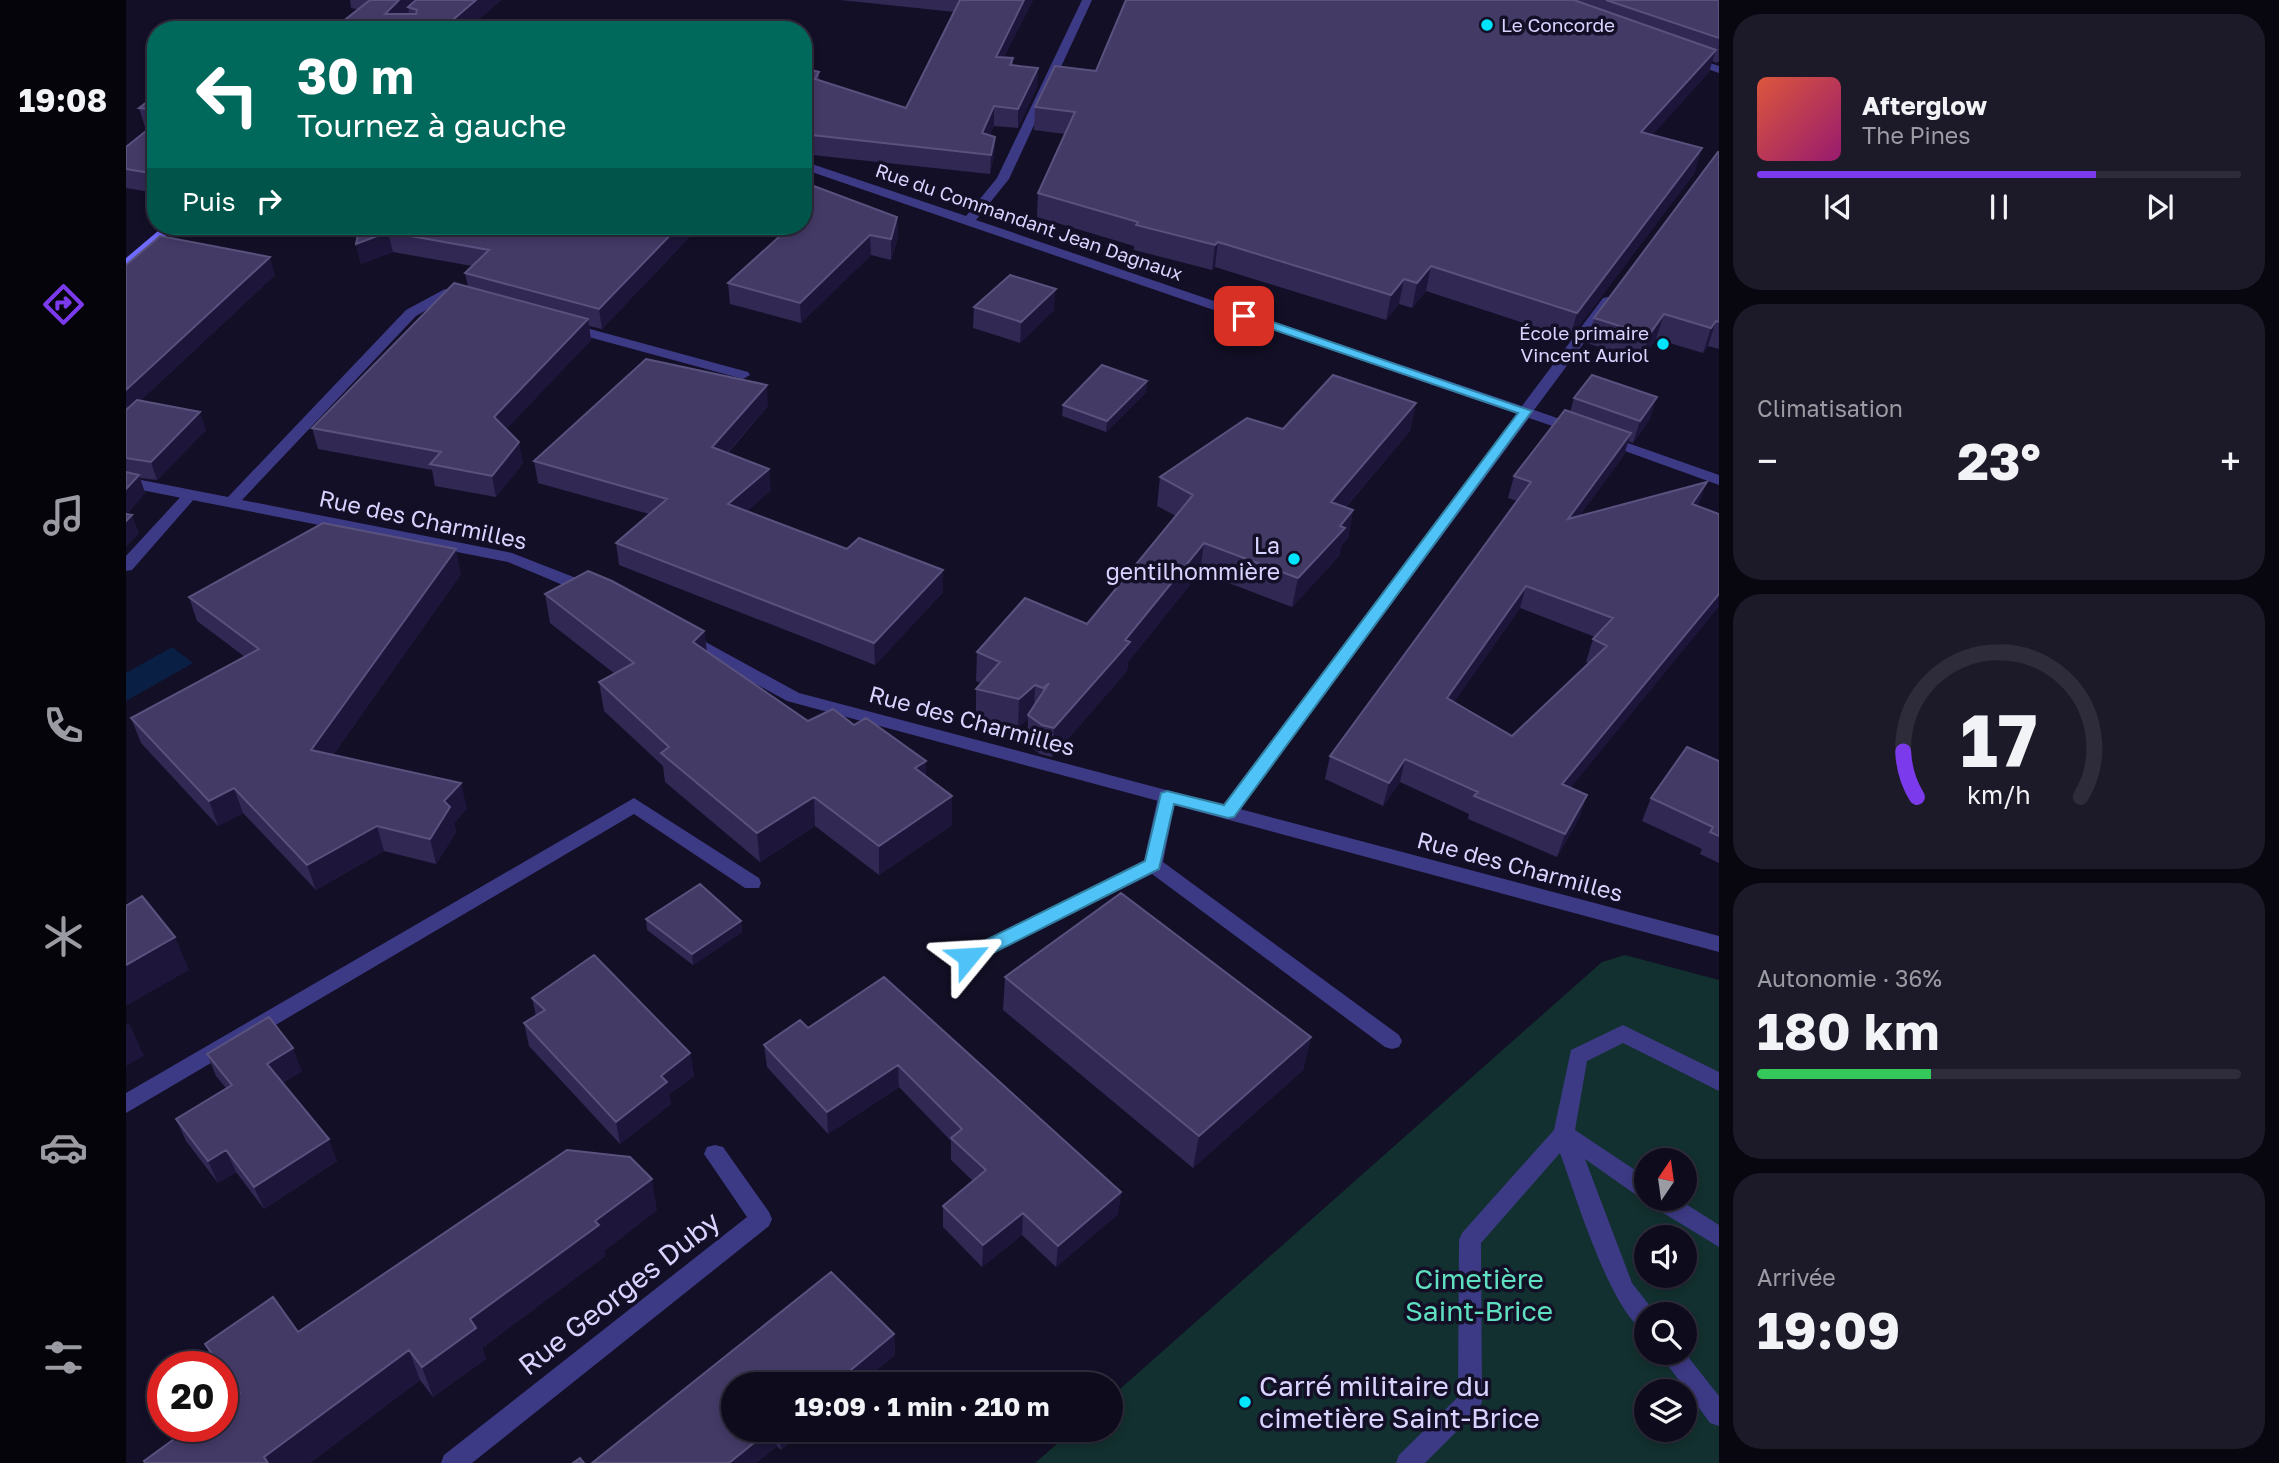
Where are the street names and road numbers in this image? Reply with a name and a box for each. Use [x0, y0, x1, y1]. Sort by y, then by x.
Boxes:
street label: Rue du Commandant Jean Dagnaux [873, 158, 1186, 285]
street label: Rue des Charmilles [317, 483, 530, 555]
street label: Rue des Charmilles [866, 679, 1078, 761]
street label: Rue des Charmilles [1414, 825, 1626, 907]
street label: Rue Georges Duby [512, 1204, 726, 1381]

